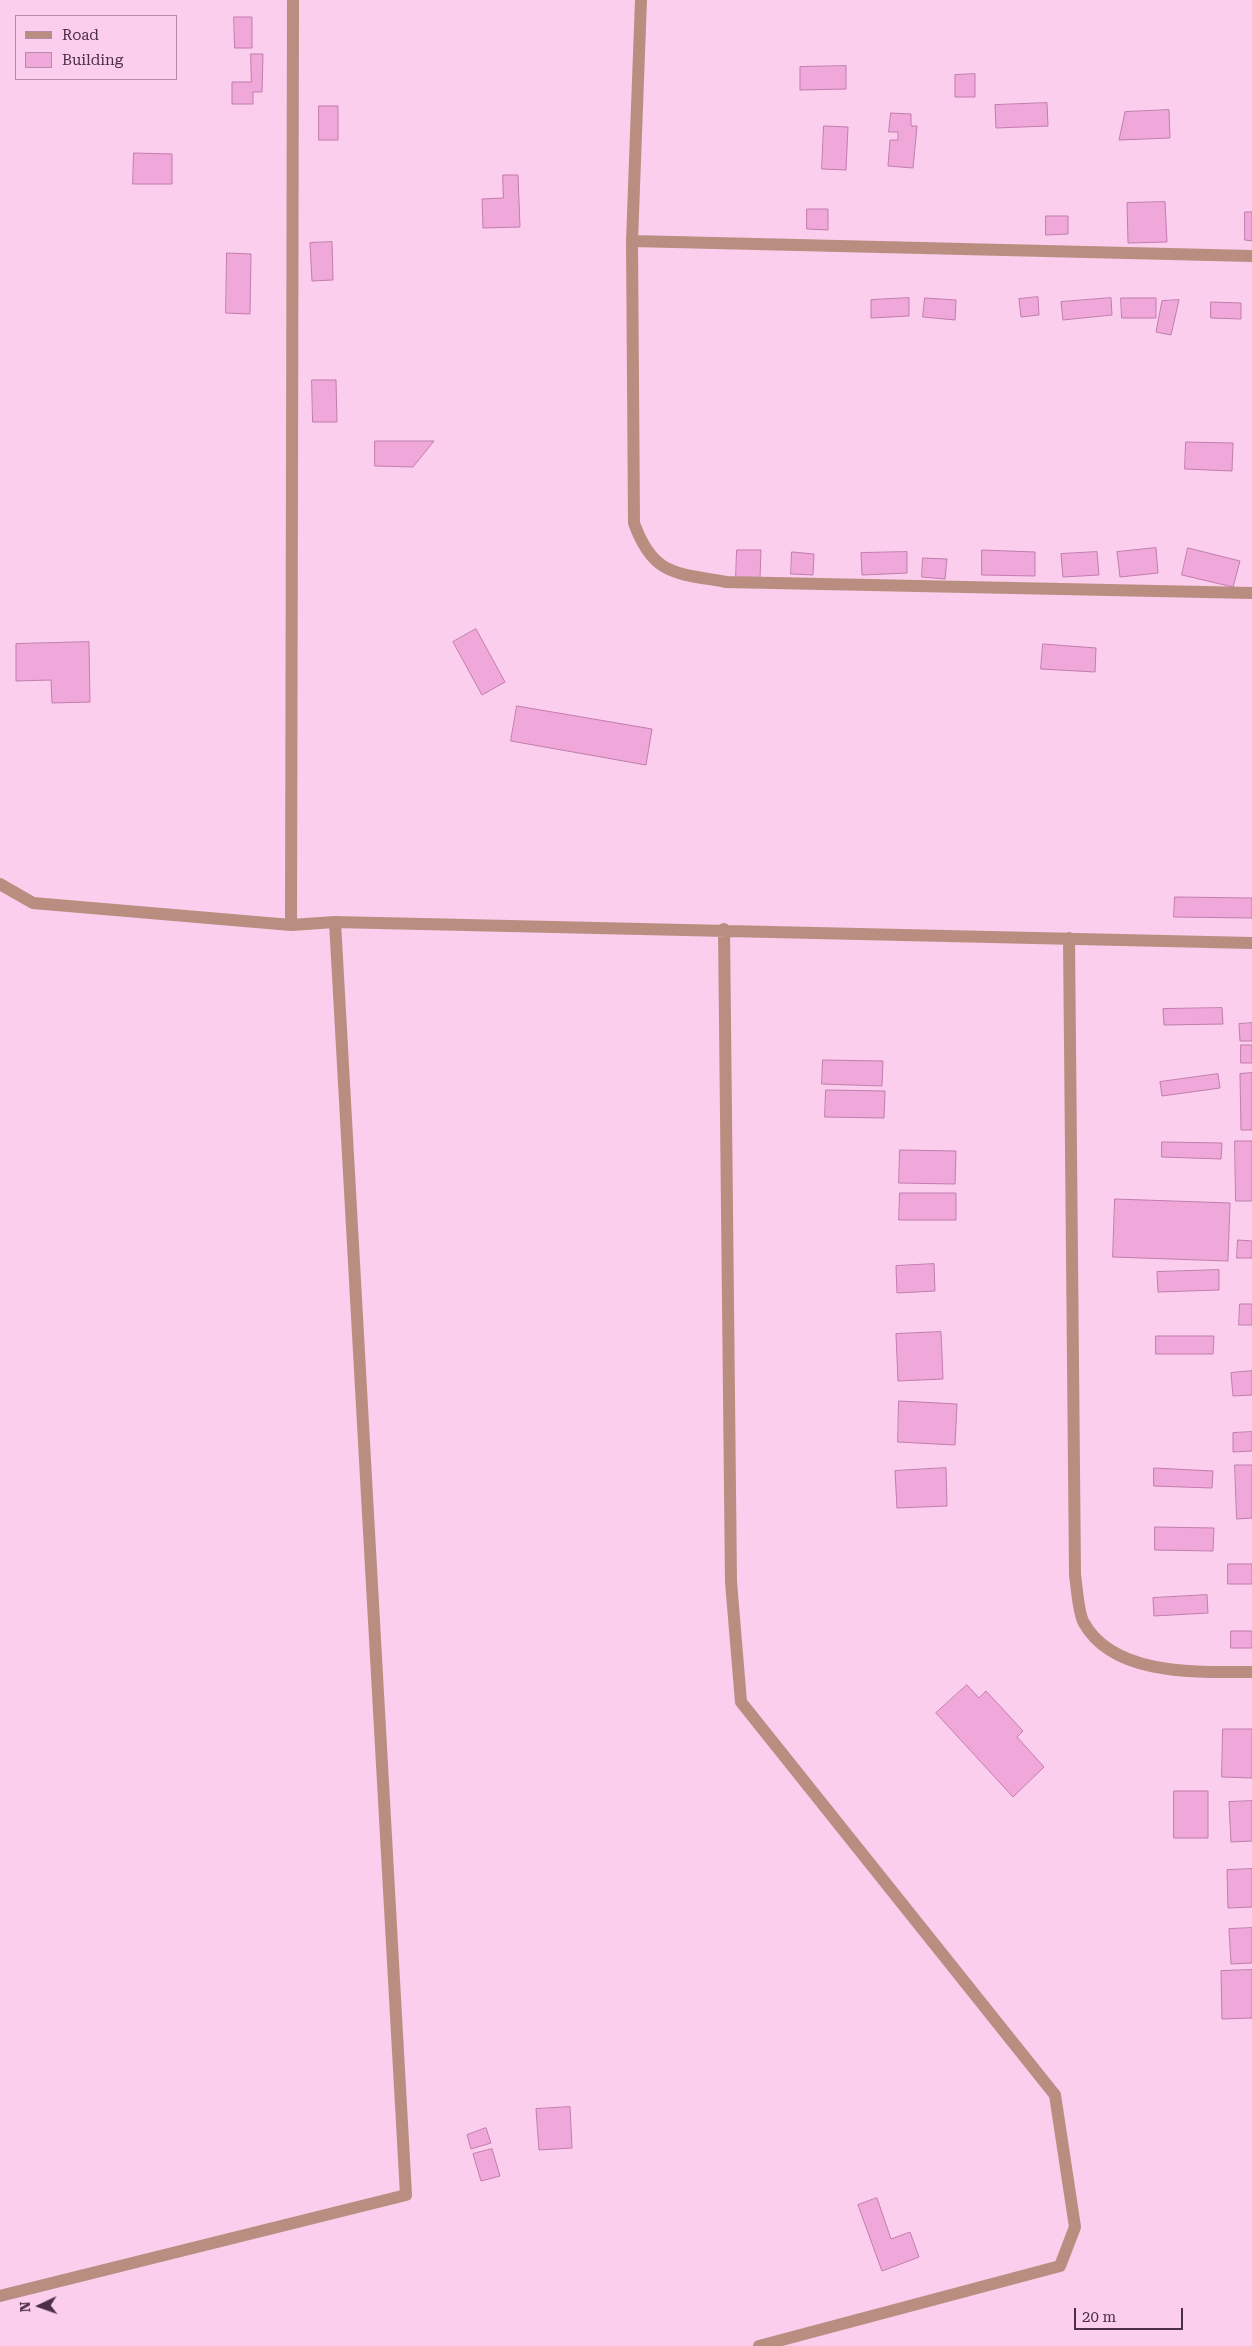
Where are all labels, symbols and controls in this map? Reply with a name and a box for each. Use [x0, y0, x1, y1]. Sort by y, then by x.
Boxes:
legend [15, 15, 178, 80]
text: Road [62, 26, 99, 44]
text: Building [62, 51, 123, 69]
north arrow [15, 2281, 65, 2331]
scale bar [1077, 2298, 1186, 2330]
text: N [17, 2301, 33, 2313]
text: 20 m [1082, 2308, 1116, 2326]

